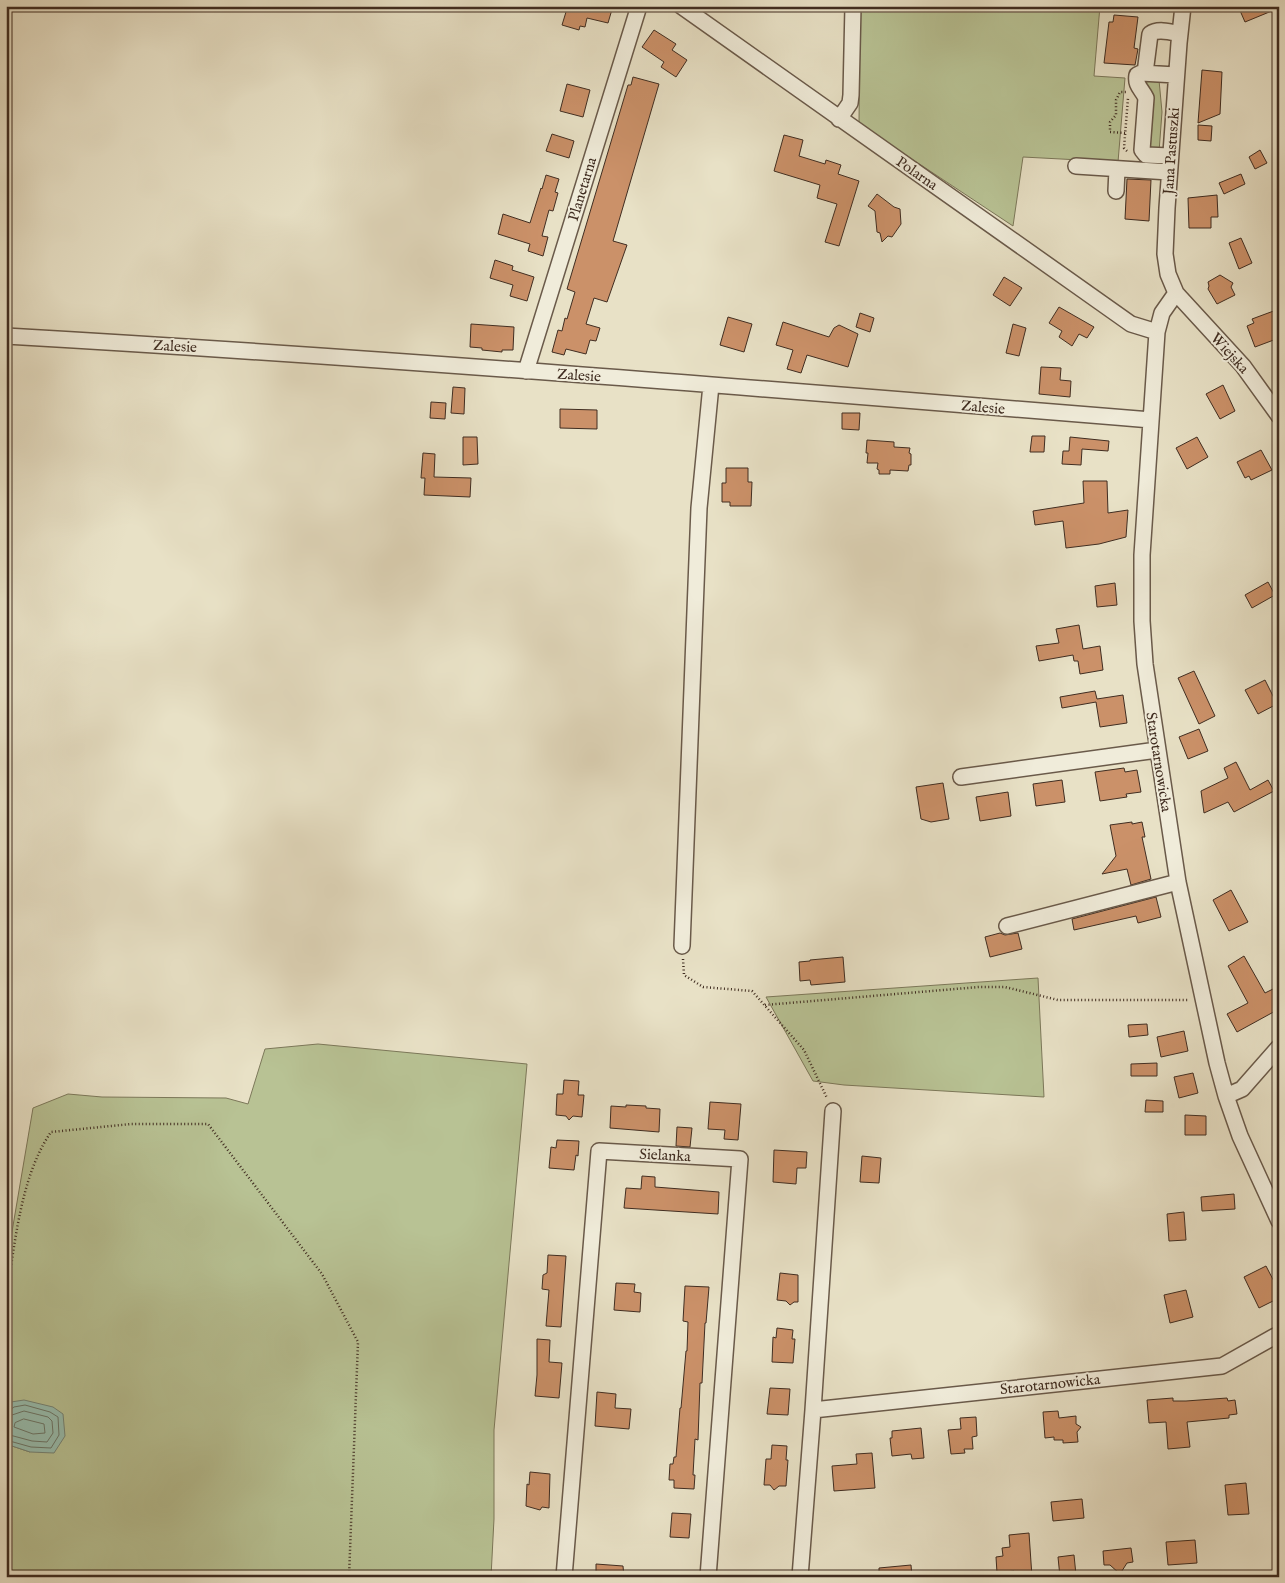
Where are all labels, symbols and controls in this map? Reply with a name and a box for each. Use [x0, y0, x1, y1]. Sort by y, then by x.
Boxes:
street label: Jana Pastuszki [1159, 107, 1184, 197]
street label: Polarna [892, 152, 942, 195]
street label: Planetarna [564, 154, 601, 223]
street label: Wiejska [1206, 329, 1253, 378]
street label: Zalesie [152, 336, 198, 357]
street label: Zalesie [556, 364, 602, 387]
street label: Zalesie [960, 396, 1006, 419]
street label: Starotarnowicka [1141, 711, 1176, 814]
street label: Sielanka [639, 1145, 692, 1166]
street label: Starotarnowicka [999, 1370, 1102, 1399]

